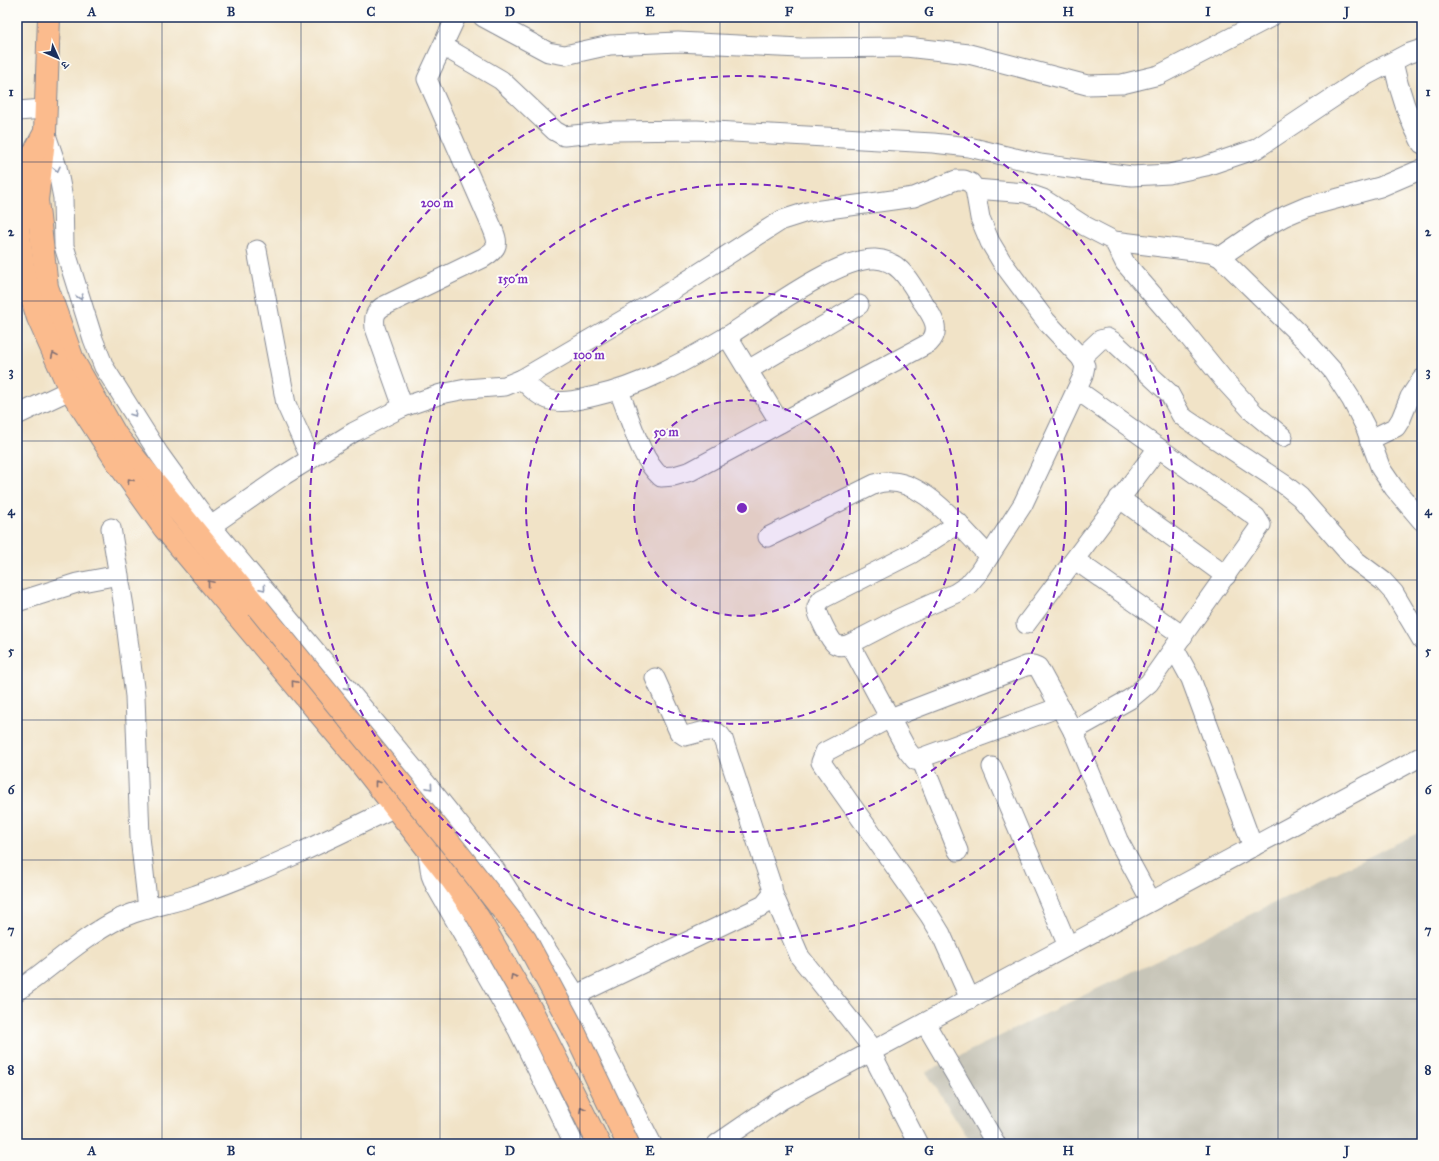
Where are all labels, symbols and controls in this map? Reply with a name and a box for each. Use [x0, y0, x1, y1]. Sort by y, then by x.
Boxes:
text: A [87, 4, 97, 20]
text: B [227, 4, 236, 20]
text: C [367, 4, 376, 20]
text: D [505, 4, 515, 20]
text: E [645, 4, 655, 20]
text: F [785, 4, 794, 20]
text: G [924, 4, 934, 20]
text: H [1062, 4, 1074, 20]
text: I [1205, 4, 1211, 20]
text: J [1342, 4, 1350, 20]
north arrow [38, 38, 78, 78]
text: उ [57, 57, 72, 72]
text: 1 [8, 84, 14, 100]
text: 1 [1425, 84, 1431, 100]
one-way arrow [53, 166, 61, 173]
text: 200 m [421, 196, 454, 210]
text: 2 [8, 224, 15, 240]
text: 2 [1425, 224, 1432, 240]
text: 150 m [498, 272, 529, 286]
one-way arrow [75, 293, 84, 300]
text: 100 m [573, 348, 606, 362]
one-way arrow [51, 351, 59, 358]
text: 3 [8, 364, 14, 380]
text: 3 [1425, 364, 1431, 380]
one-way arrow [129, 410, 137, 417]
text: 50 m [653, 425, 680, 439]
one-way arrow [128, 479, 135, 486]
centre of rings [735, 501, 749, 515]
text: 4 [7, 503, 15, 519]
text: 4 [1424, 503, 1432, 519]
one-way arrow [208, 581, 215, 588]
one-way arrow [259, 583, 266, 590]
text: 5 [8, 643, 15, 659]
text: 5 [1425, 643, 1432, 659]
one-way arrow [292, 680, 299, 688]
one-way arrow [342, 683, 349, 690]
one-way arrow [374, 781, 381, 788]
text: 6 [8, 782, 16, 798]
text: 6 [1425, 782, 1433, 798]
one-way arrow [426, 783, 433, 790]
text: 7 [8, 922, 15, 938]
text: 7 [1425, 922, 1432, 938]
one-way arrow [510, 974, 517, 981]
text: 8 [8, 1062, 15, 1078]
text: 8 [1425, 1062, 1432, 1078]
one-way arrow [579, 1106, 587, 1113]
text: A [87, 1143, 97, 1159]
text: B [227, 1143, 236, 1159]
text: C [367, 1143, 376, 1159]
text: D [505, 1143, 515, 1159]
text: E [645, 1143, 655, 1159]
text: F [785, 1143, 794, 1159]
text: G [924, 1143, 934, 1159]
text: H [1062, 1143, 1074, 1159]
text: I [1205, 1143, 1211, 1159]
text: J [1342, 1143, 1350, 1159]

